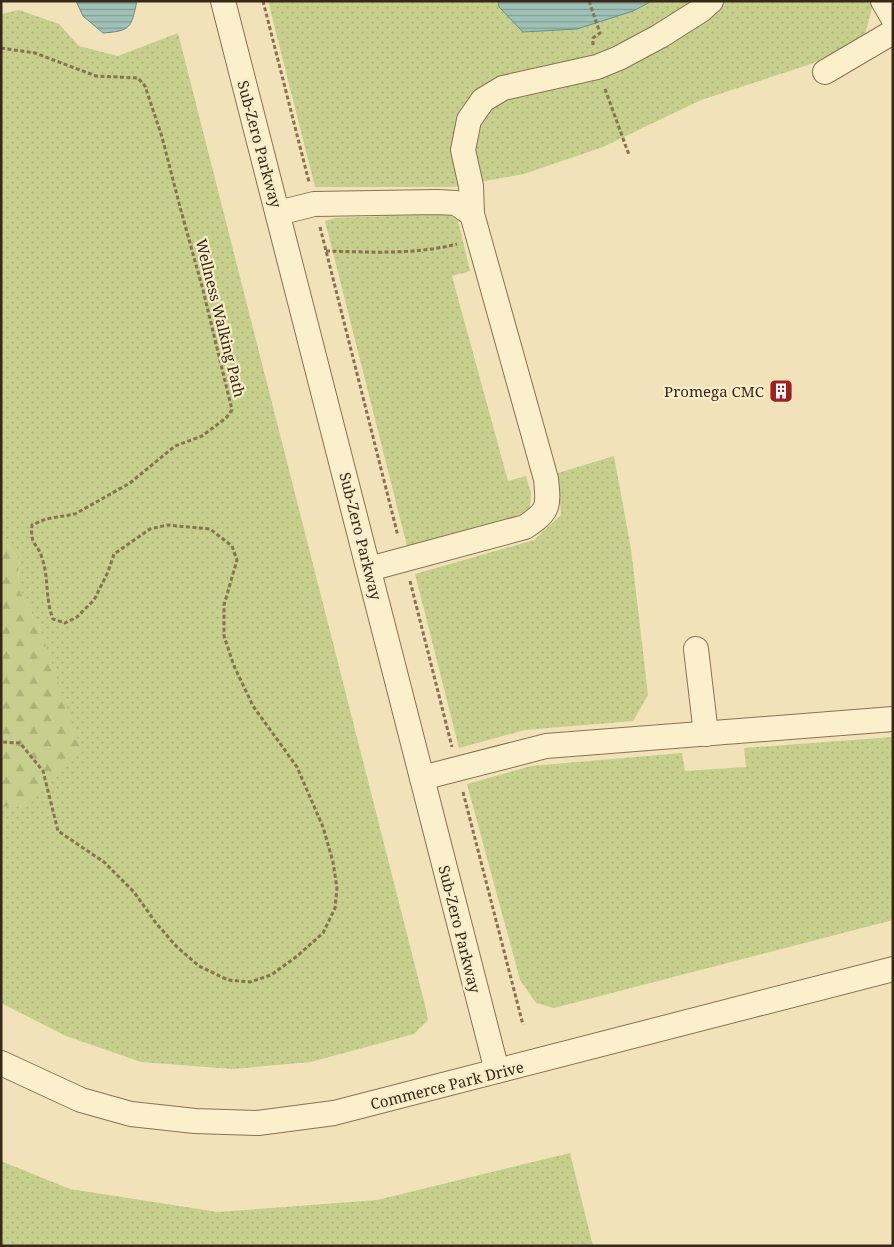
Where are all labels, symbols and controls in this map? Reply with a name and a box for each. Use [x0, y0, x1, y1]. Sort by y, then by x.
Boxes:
street label: Sub-Zero Parkway [233, 78, 287, 210]
street label: Wellness Walking Path [192, 237, 250, 400]
building icon: Promega CMC [768, 378, 794, 404]
place label: Promega CMC [664, 381, 764, 401]
street label: Sub-Zero Parkway [335, 470, 387, 602]
street label: Sub-Zero Parkway [434, 863, 486, 995]
street label: Commerce Park Drive [368, 1056, 526, 1114]

